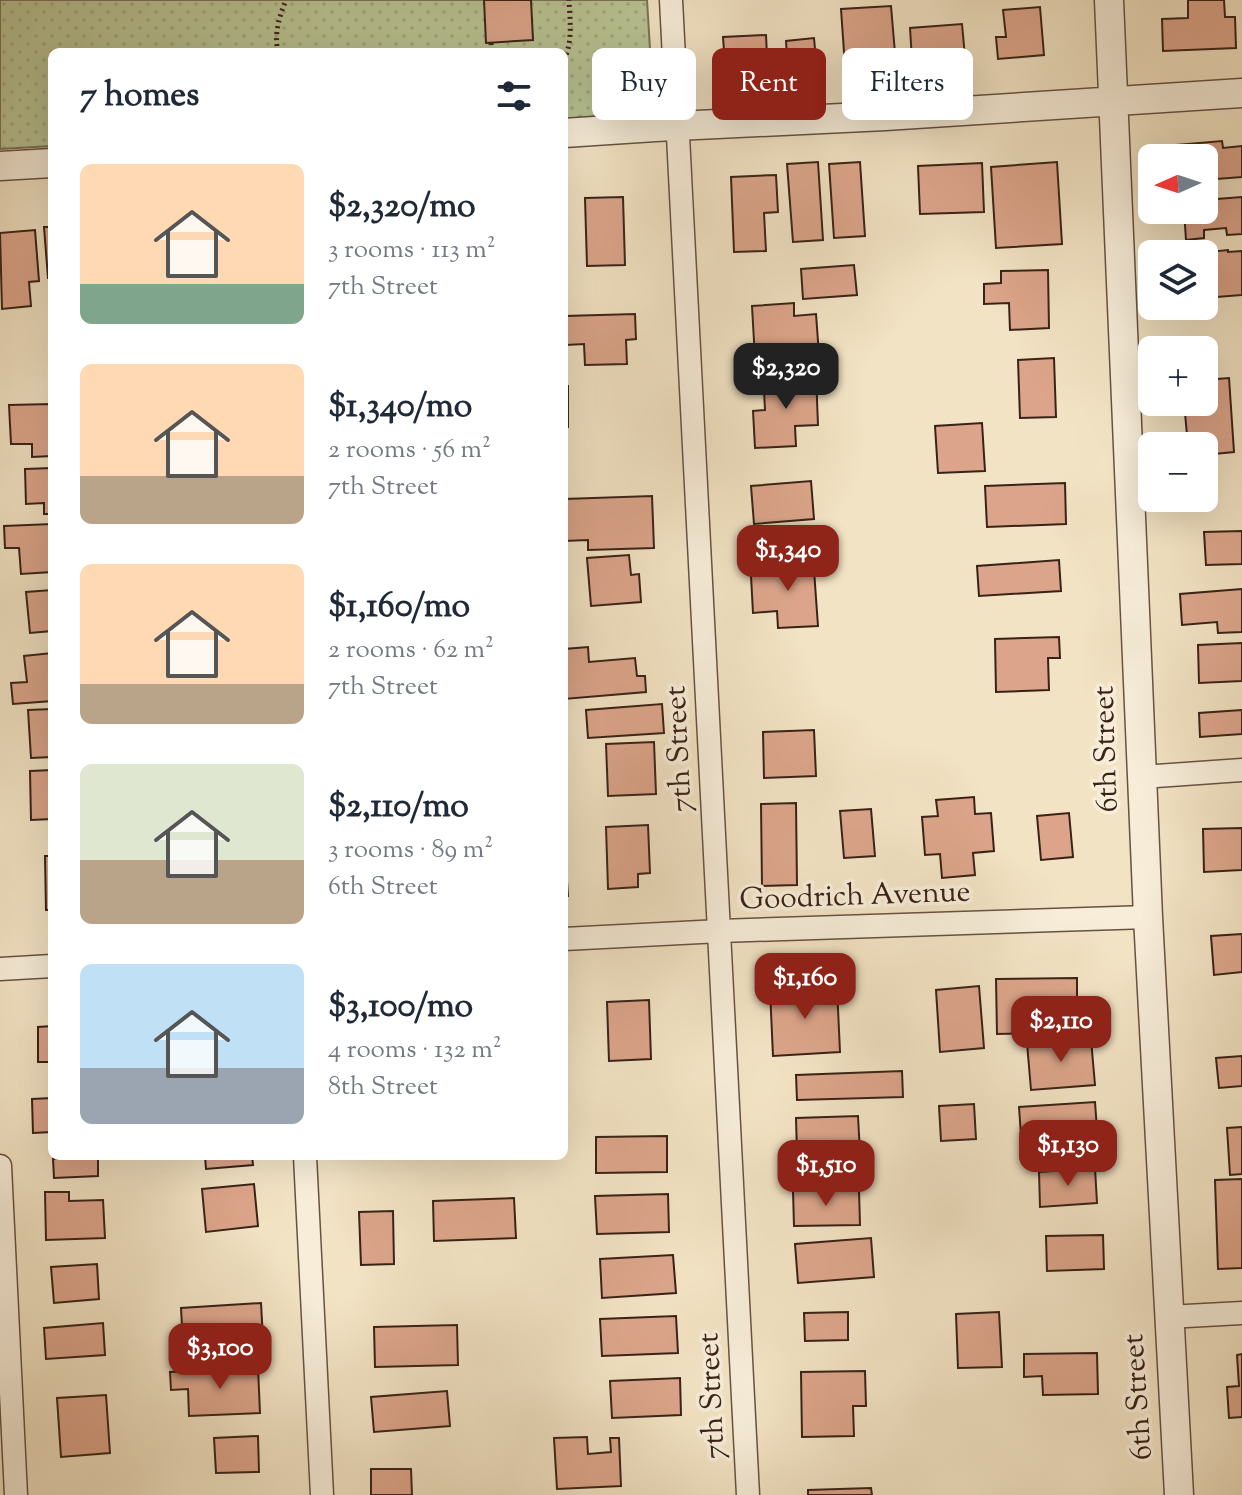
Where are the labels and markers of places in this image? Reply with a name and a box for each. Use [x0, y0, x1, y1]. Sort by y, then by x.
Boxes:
pin: $2,320 [721, 343, 851, 411]
pin: $1,340 [723, 525, 853, 593]
pin: $1,160 [740, 953, 870, 1021]
pin: $2,110 [996, 996, 1126, 1064]
pin: $1,130 [1003, 1120, 1133, 1188]
pin: $1,510 [761, 1140, 891, 1208]
pin: $3,100 [155, 1323, 285, 1391]

